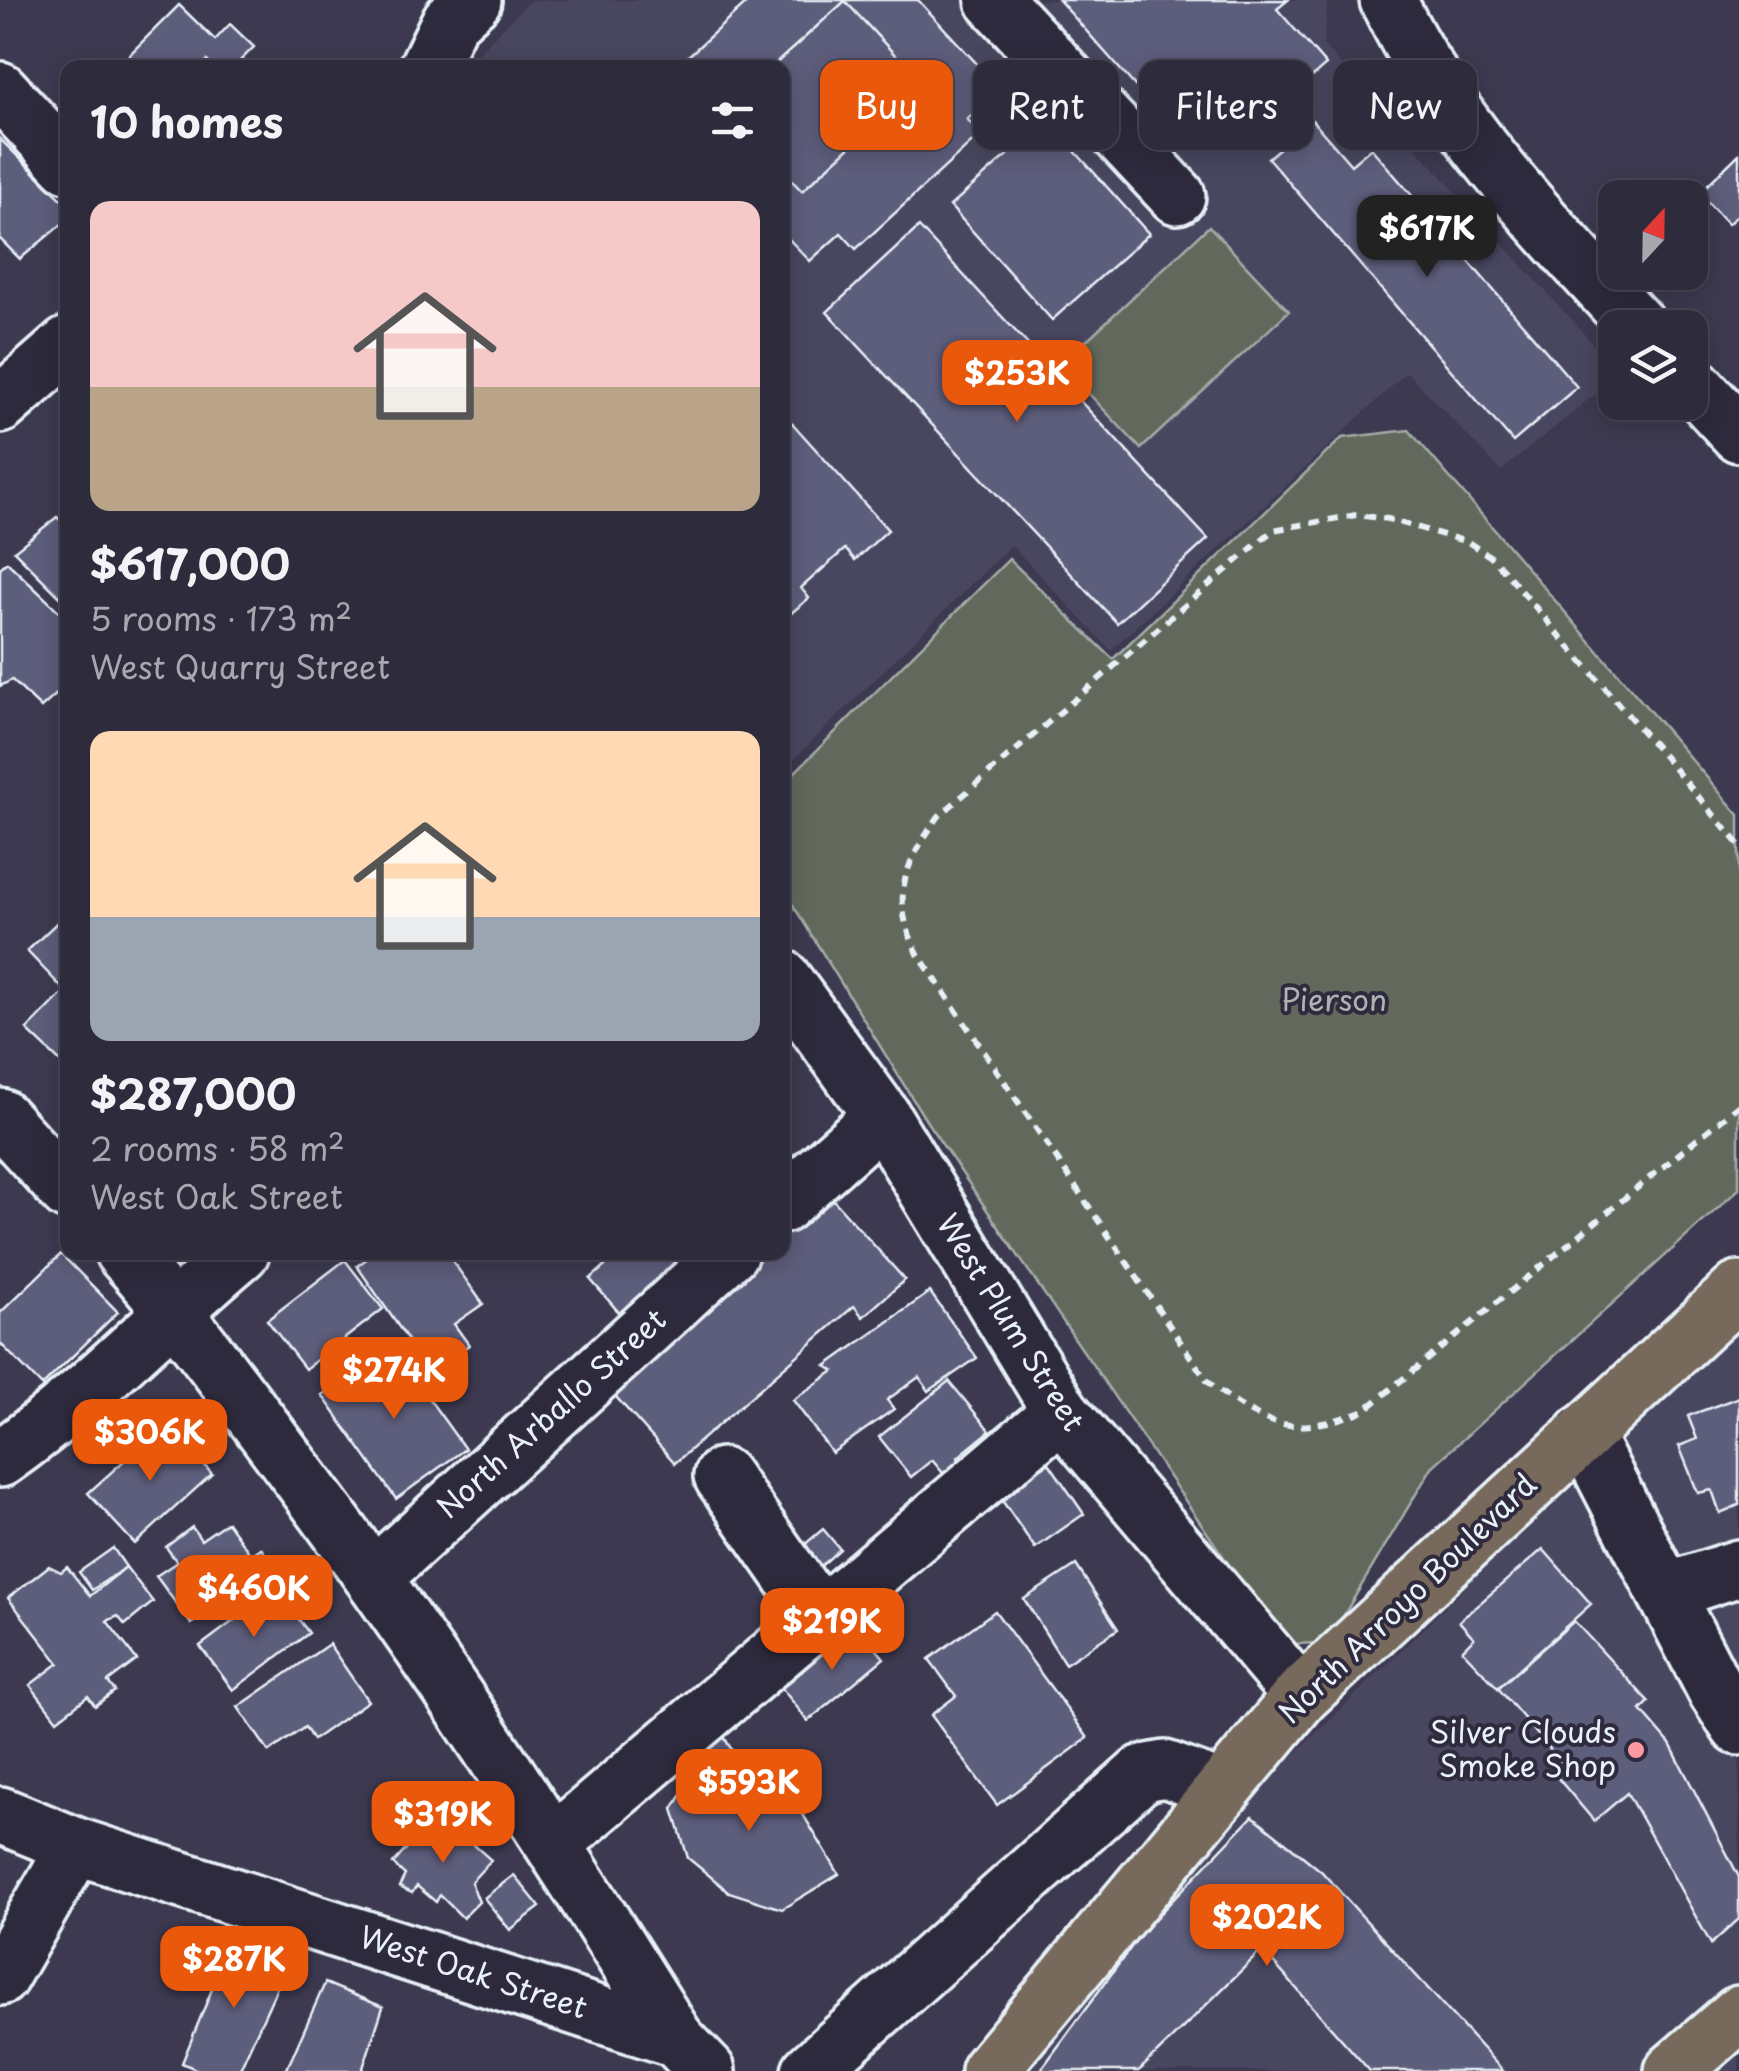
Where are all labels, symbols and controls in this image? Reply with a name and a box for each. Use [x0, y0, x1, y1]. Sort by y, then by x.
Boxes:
chip: Buy [820, 60, 953, 150]
chip: Rent [973, 60, 1119, 150]
chip: Filters [1139, 60, 1313, 150]
chip: New [1333, 60, 1477, 150]
text: 10 homes [90, 89, 283, 152]
icon: filters [705, 93, 760, 148]
north arrow [1598, 180, 1708, 290]
map controls [1598, 180, 1708, 420]
pin: $617K [1357, 195, 1497, 280]
text: $617K [1379, 203, 1475, 251]
icon: home [335, 266, 515, 446]
button: layers [1598, 310, 1708, 420]
pin: $253K [947, 340, 1087, 425]
text: $253K [964, 348, 1070, 396]
text: $617,000 [90, 531, 290, 594]
text: 5 rooms · 173 m² [90, 594, 352, 642]
text: West Quarry Street [90, 642, 390, 690]
icon: home [335, 796, 515, 976]
park label: Pierson [1281, 976, 1387, 1021]
text: $287,000 [90, 1061, 296, 1124]
text: 2 rooms · 58 m² [90, 1124, 345, 1172]
text: West Oak Street [90, 1172, 343, 1220]
street label: West Plum Street [927, 1204, 1097, 1439]
street label: North Arballo Street [426, 1297, 675, 1528]
pin: $274K [324, 1337, 464, 1422]
text: $274K [342, 1345, 446, 1393]
pin: $306K [80, 1399, 220, 1484]
text: $306K [94, 1407, 206, 1455]
street label: North Arroyo Boulevard [1267, 1462, 1545, 1733]
pin: $460K [184, 1555, 324, 1640]
text: $460K [198, 1563, 310, 1611]
pin: $219K [762, 1588, 902, 1673]
text: $219K [782, 1596, 882, 1644]
place label: Silver Clouds Smoke Shop [1429, 1708, 1616, 1787]
marker: Silver Clouds Smoke Shop [1625, 1739, 1647, 1761]
pin: $593K [679, 1749, 819, 1834]
text: $593K [698, 1757, 800, 1805]
pin: $319K [373, 1781, 513, 1866]
text: $319K [394, 1789, 492, 1837]
pin: $202K [1197, 1884, 1337, 1969]
text: $202K [1212, 1892, 1322, 1940]
street label: West Oak Street [354, 1913, 593, 2029]
pin: $287K [164, 1926, 304, 2011]
text: $287K [182, 1934, 286, 1982]

